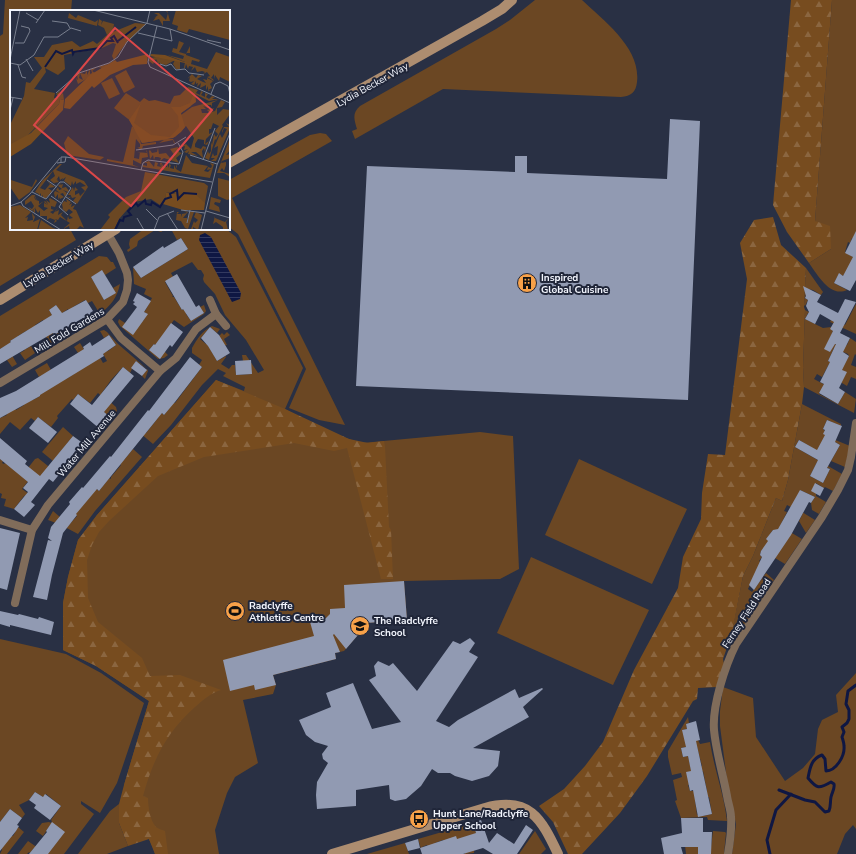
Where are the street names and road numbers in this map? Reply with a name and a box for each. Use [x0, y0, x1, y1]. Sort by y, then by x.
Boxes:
street label: Lydia Becker Way [334, 59, 412, 110]
street label: Lydia Becker Way [21, 238, 97, 291]
street label: Mill Fold Gardens [32, 304, 107, 357]
street label: Water Mill Avenue [54, 407, 119, 480]
street label: Ferney Field Road [719, 576, 775, 651]

